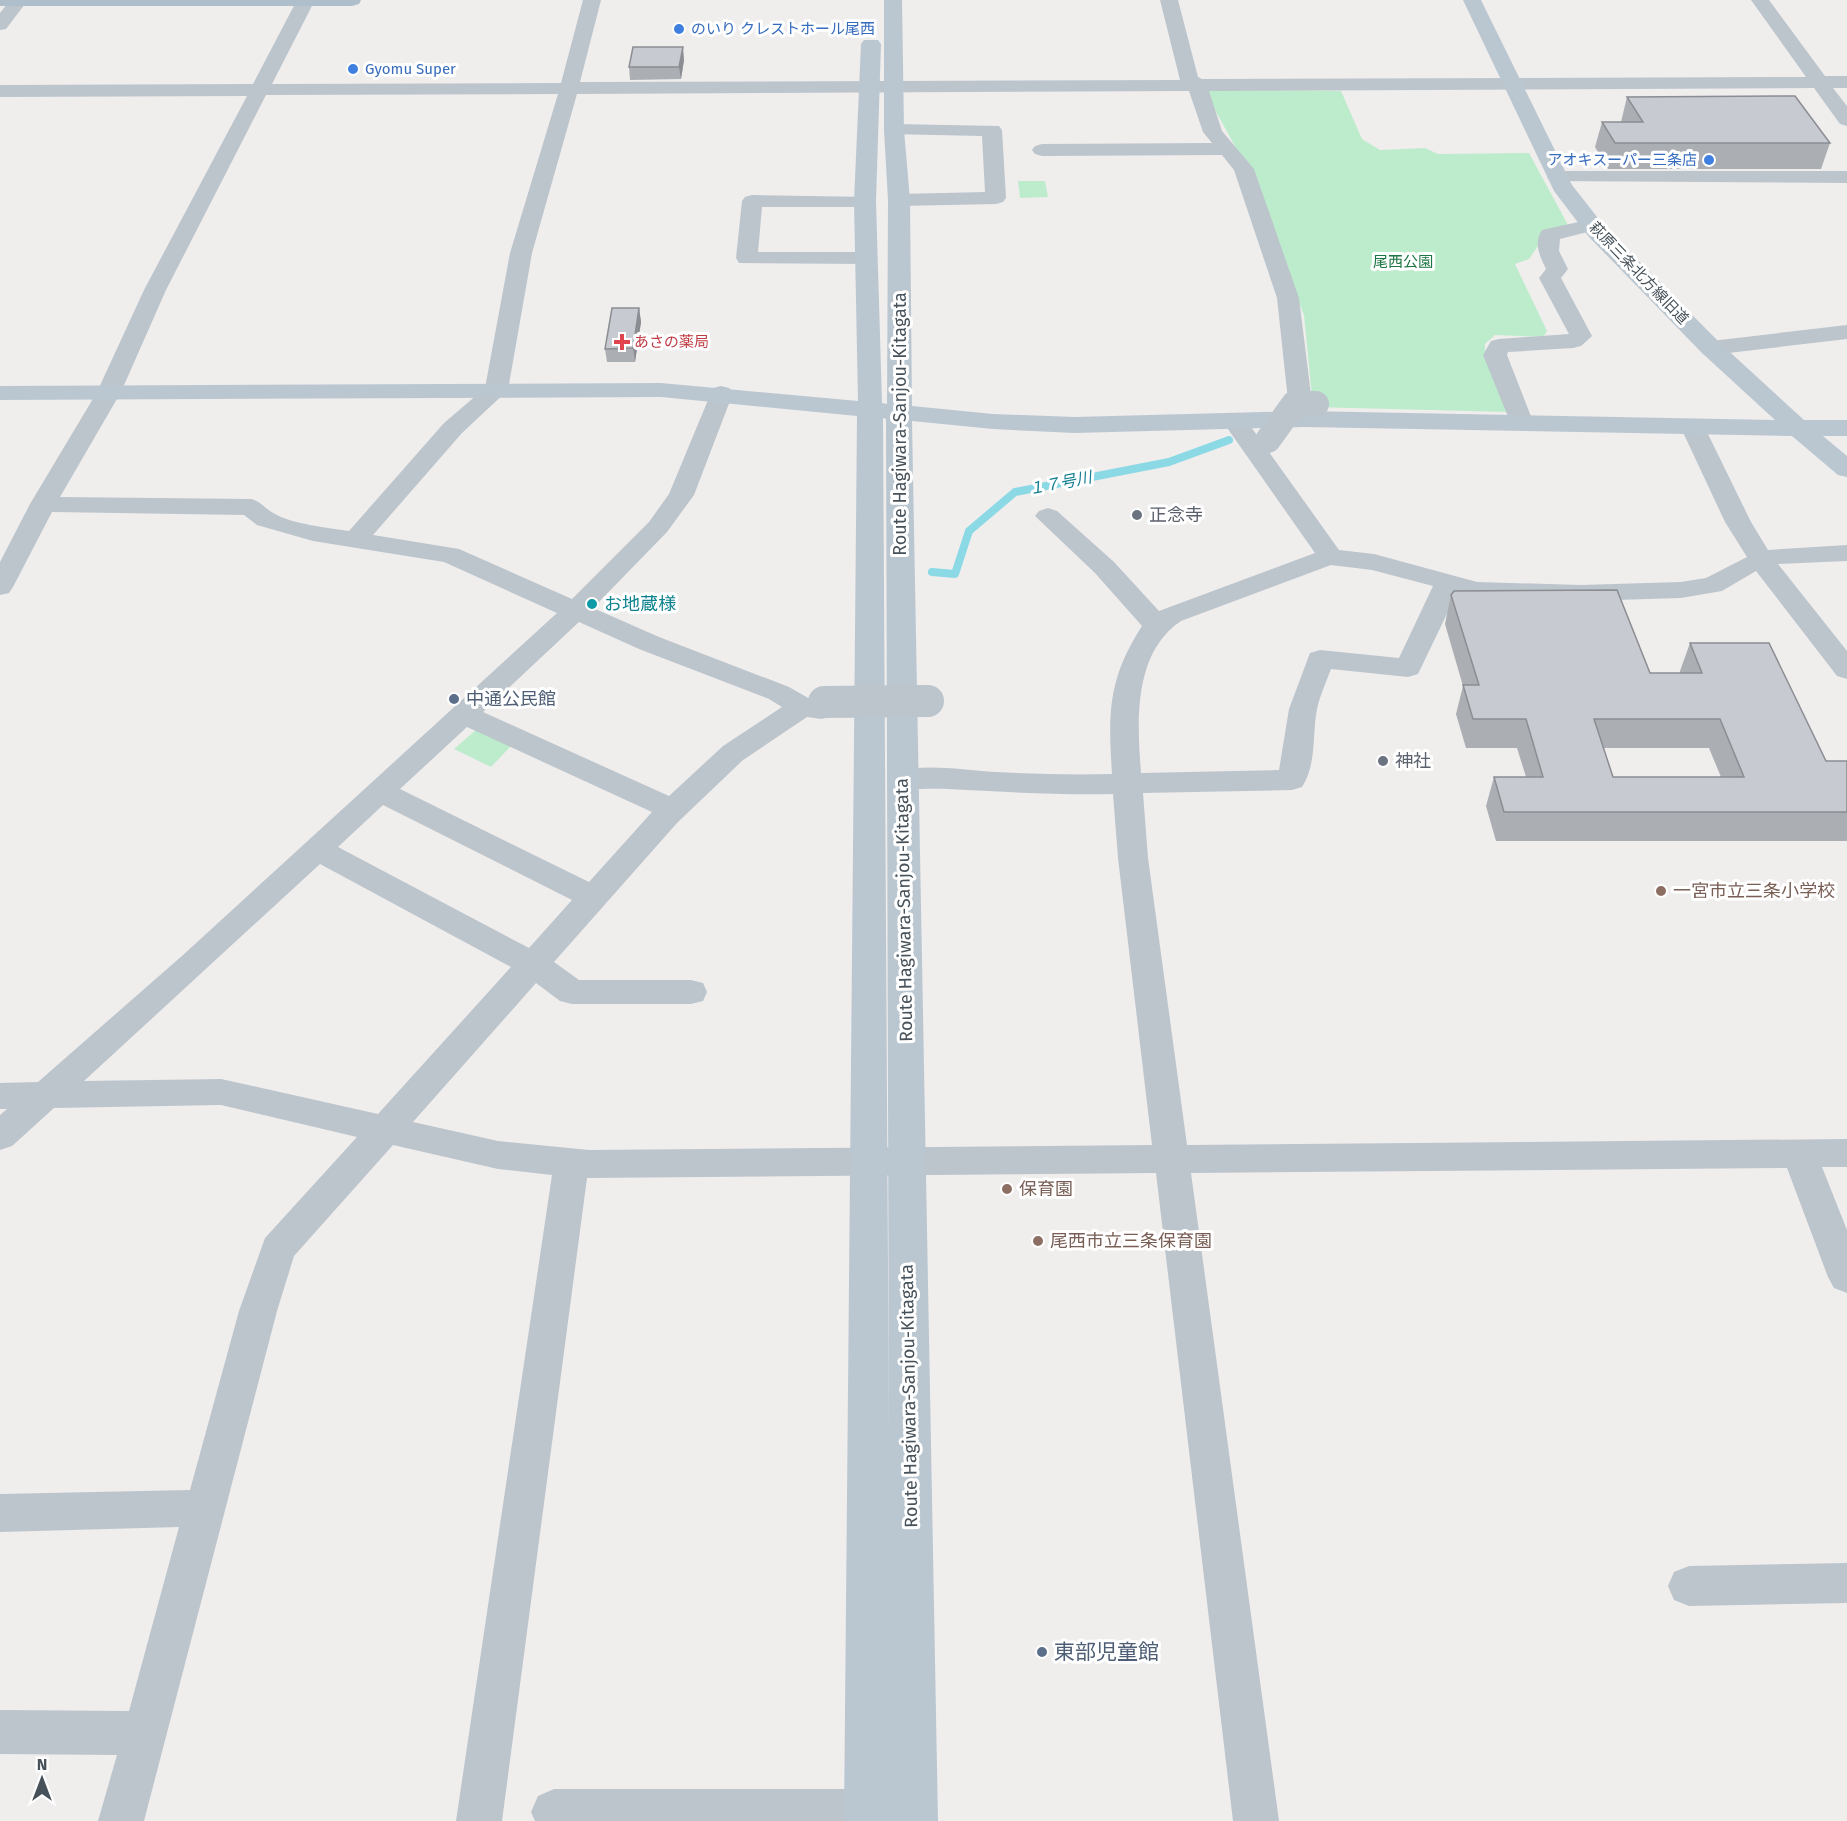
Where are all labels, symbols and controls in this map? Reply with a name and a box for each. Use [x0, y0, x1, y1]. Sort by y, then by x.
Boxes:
place label: のいり クレストホール尾西 [691, 20, 875, 38]
marker: のいり クレストホール尾西 [672, 22, 686, 36]
place label: Gyomu Super [365, 60, 456, 78]
marker: Gyomu Super [346, 62, 360, 76]
place label: アオキスーパー三条店 [1548, 151, 1697, 169]
marker: アオキスーパー三条店 [1702, 153, 1716, 167]
street label: 萩原三条北方線旧道 [1586, 218, 1692, 328]
park label: 尾西公園 [1373, 253, 1433, 271]
street label: Route Hagiwara-Sanjou-Kitagata [889, 292, 911, 556]
place label: あさの薬局 [634, 333, 709, 351]
marker: あさの薬局 [615, 335, 629, 349]
water label: １７号川 [1027, 467, 1095, 498]
place label: 正念寺 [1149, 504, 1203, 526]
marker: 正念寺 [1130, 508, 1144, 522]
place label: お地蔵様 [604, 593, 676, 615]
marker: お地蔵様 [585, 597, 599, 611]
place label: 中通公民館 [466, 688, 556, 710]
marker: 中通公民館 [447, 692, 461, 706]
place label: 神社 [1395, 750, 1431, 772]
marker: 神社 [1376, 754, 1390, 768]
street label: Route Hagiwara-Sanjou-Kitagata [891, 778, 917, 1042]
place label: 一宮市立三条小学校 [1673, 880, 1835, 902]
marker: 一宮市立三条小学校 [1654, 884, 1668, 898]
place label: 保育園 [1019, 1178, 1073, 1200]
marker: 保育園 [1000, 1182, 1014, 1196]
place label: 尾西市立三条保育園 [1050, 1230, 1212, 1252]
marker: 尾西市立三条保育園 [1031, 1234, 1045, 1248]
street label: Route Hagiwara-Sanjou-Kitagata [896, 1264, 922, 1528]
place label: 東部児童館 [1054, 1639, 1159, 1665]
marker: 東部児童館 [1035, 1645, 1049, 1659]
north arrow [12, 1749, 72, 1809]
text: N [37, 1755, 47, 1774]

